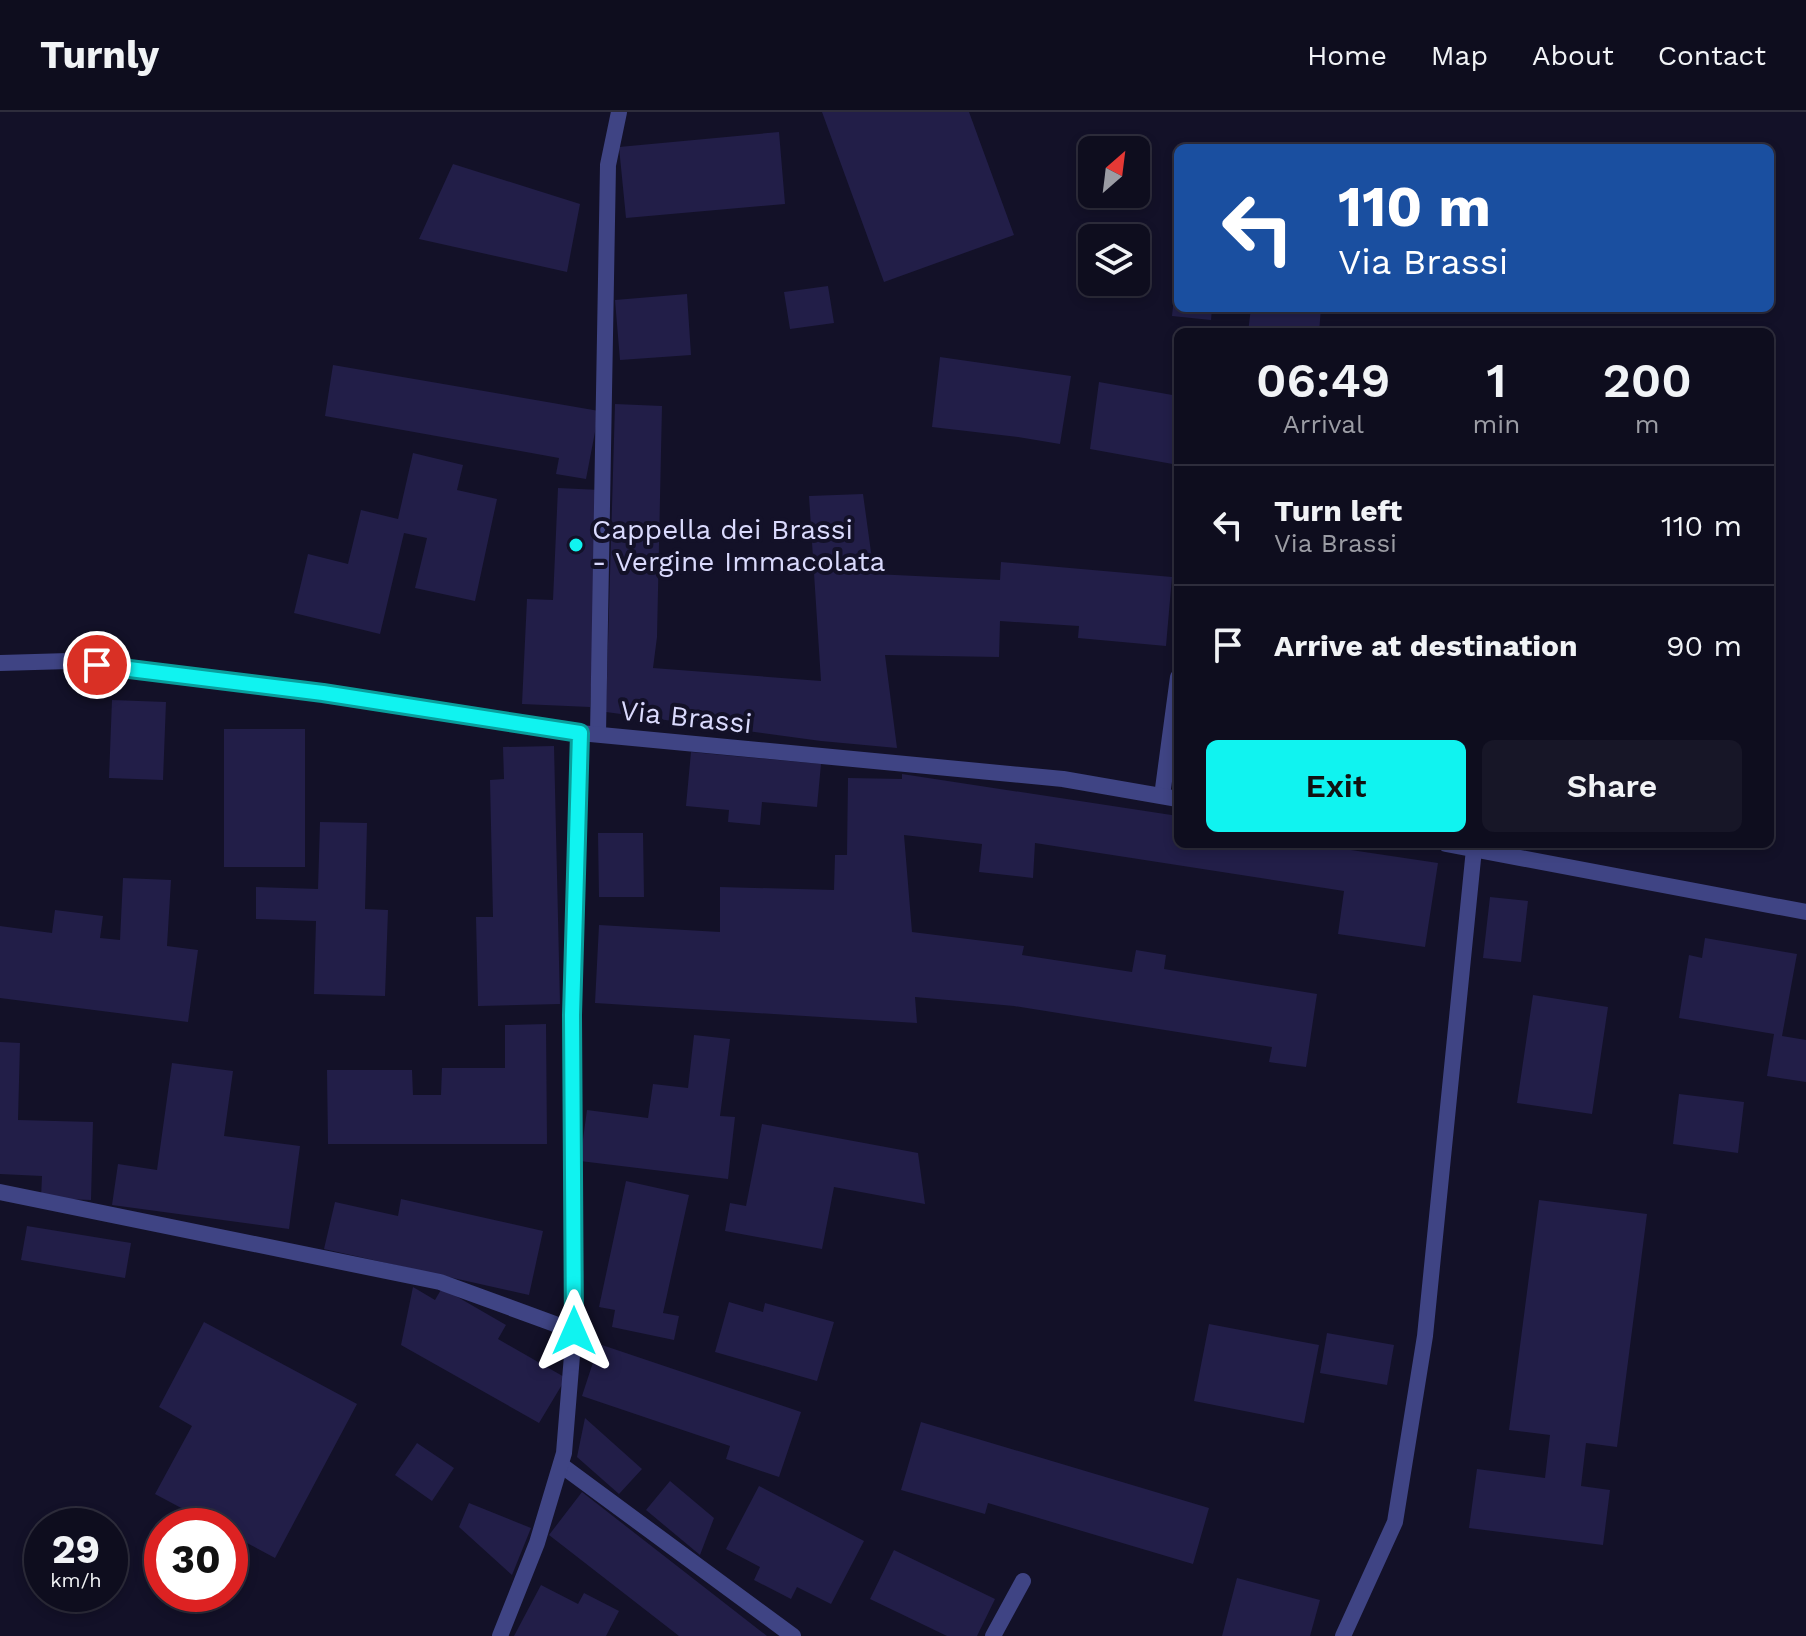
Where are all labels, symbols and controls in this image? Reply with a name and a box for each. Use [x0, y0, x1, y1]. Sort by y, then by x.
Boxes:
text: Turnly [40, 33, 159, 77]
text: Home [1307, 39, 1387, 72]
text: Map [1431, 39, 1488, 72]
text: About [1532, 39, 1614, 72]
text: Contact [1658, 39, 1766, 72]
north arrow [1078, 136, 1150, 208]
map controls [1078, 136, 1150, 296]
text: 110 m [1338, 174, 1491, 240]
icon: left [1206, 176, 1310, 280]
button: layers [1078, 224, 1150, 296]
text: Via Brassi [1338, 241, 1508, 283]
text: 06:49 [1256, 352, 1390, 409]
text: 1 [1486, 352, 1506, 409]
text: 200 [1602, 352, 1692, 409]
text: Arrival [1283, 409, 1364, 439]
text: min [1473, 409, 1520, 439]
text: m [1635, 409, 1660, 439]
text: Turn left [1274, 493, 1402, 528]
icon: left [1206, 503, 1250, 547]
text: 110 m [1661, 508, 1742, 543]
place label: Cappella dei Brassi - Vergine Immacolata [592, 513, 885, 578]
text: Via Brassi [1274, 528, 1397, 558]
marker: Cappella dei Brassi - Vergine Immacolata [567, 536, 585, 554]
icon: arrive [1206, 623, 1250, 667]
text: Arrive at destination [1274, 628, 1578, 663]
text: 90 m [1666, 628, 1742, 663]
pin [63, 631, 131, 699]
icon: arrive [75, 643, 119, 687]
street label: Via Brassi [618, 694, 754, 740]
button: Exit [1206, 740, 1466, 832]
button: Share [1482, 740, 1742, 832]
position arrow [532, 1289, 616, 1373]
speed limit sign: 30 [144, 1508, 248, 1612]
text: 29 [52, 1526, 100, 1573]
text: km/h [50, 1568, 102, 1592]

